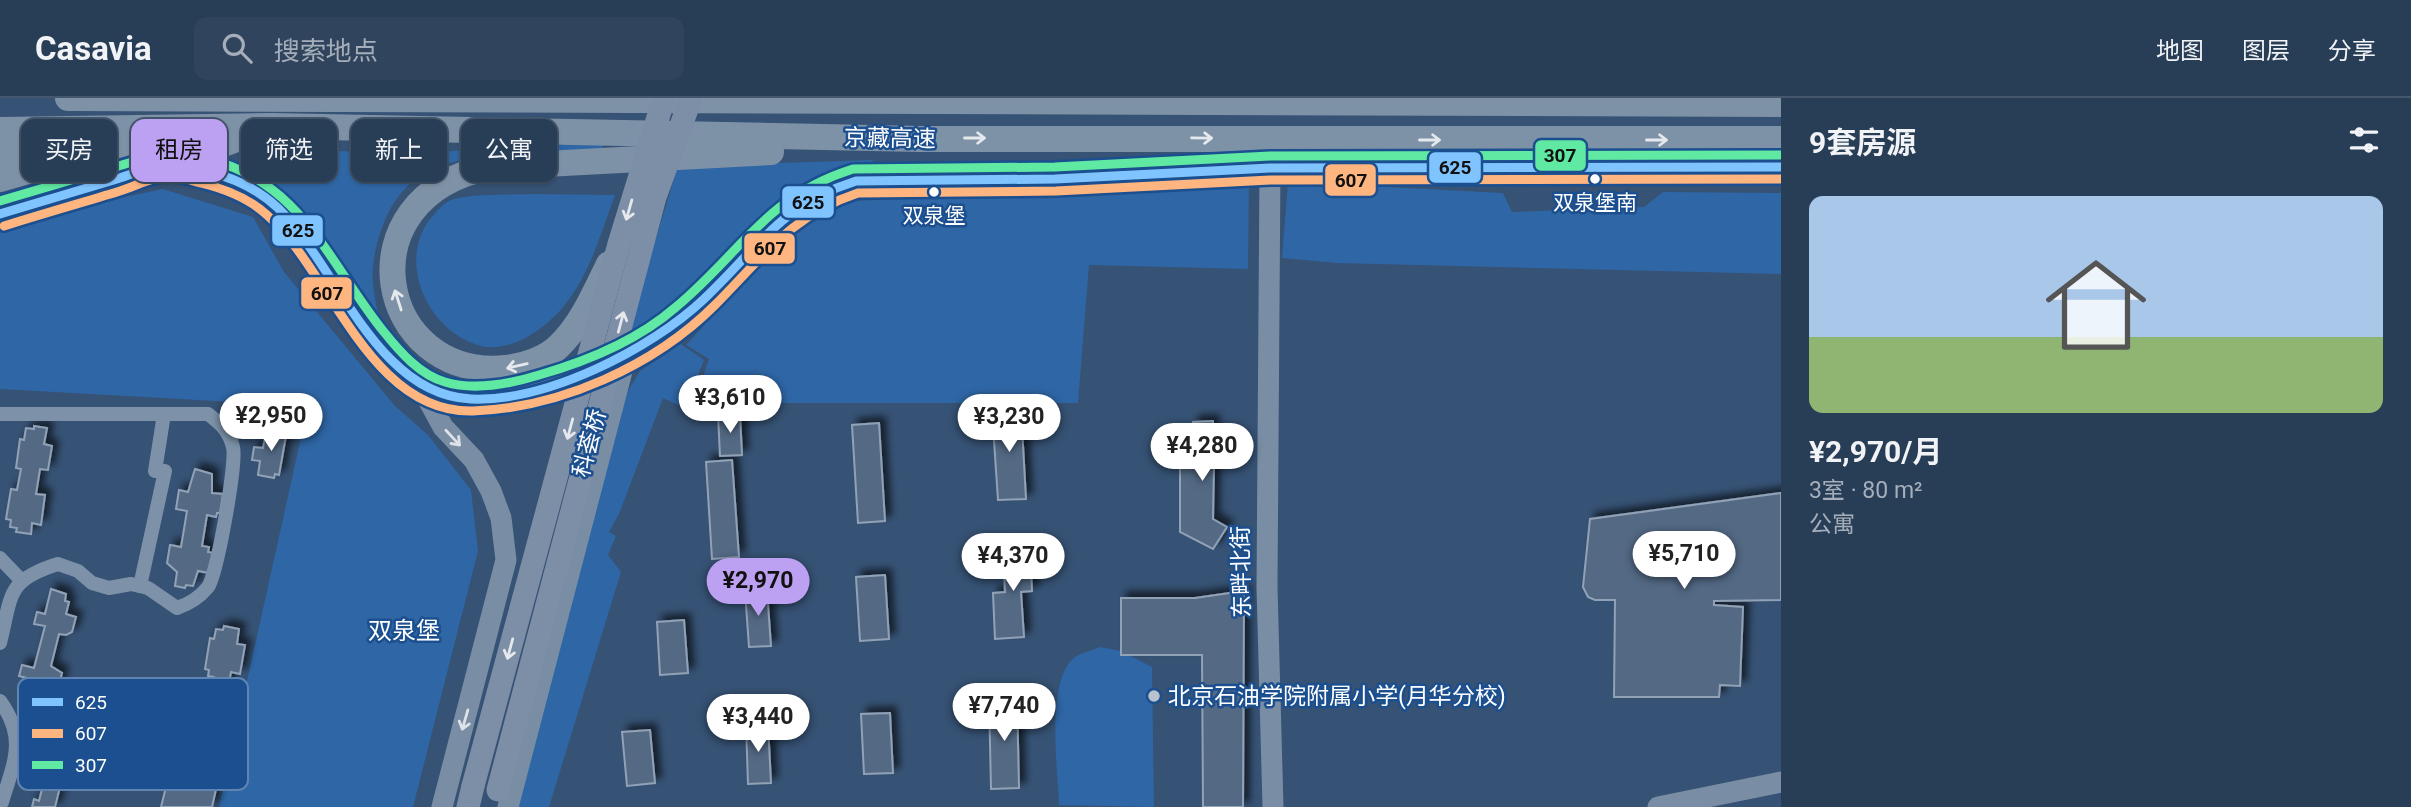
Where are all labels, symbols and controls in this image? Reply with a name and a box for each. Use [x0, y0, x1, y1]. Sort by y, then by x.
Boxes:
search box [194, 17, 684, 80]
text: Casavia [35, 29, 152, 68]
icon: search [218, 29, 256, 67]
text: 搜索地点 [274, 36, 378, 66]
text: 地图 [2156, 37, 2204, 65]
text: 图层 [2242, 37, 2290, 65]
text: 分享 [2328, 37, 2376, 65]
chip: 买房 [21, 119, 117, 182]
chip: 租房 [131, 119, 227, 182]
chip: 筛选 [241, 119, 337, 182]
chip: 新上 [351, 119, 447, 182]
chip: 公寓 [461, 119, 557, 182]
icon: filters [2345, 121, 2383, 159]
street label: 京藏高速 [844, 124, 936, 153]
text: 9套房源 [1809, 125, 1916, 160]
one-way arrow [963, 131, 986, 145]
one-way arrow [1190, 131, 1213, 145]
one-way arrow [1418, 133, 1441, 147]
one-way arrow [1645, 133, 1668, 147]
line badge: 307 [1534, 139, 1587, 172]
text: 307 [1544, 144, 1576, 167]
line badge: 625 [1428, 151, 1482, 184]
text: 625 [1439, 156, 1471, 179]
line badge: 607 [1324, 163, 1377, 197]
text: 607 [1335, 169, 1367, 192]
marker: 双泉堡南 [1588, 172, 1602, 186]
line badge: 625 [781, 185, 835, 219]
marker: 双泉堡 [927, 185, 941, 199]
text: 625 [792, 191, 824, 214]
place label: 双泉堡南 [1553, 191, 1637, 215]
one-way arrow [622, 198, 635, 221]
place label: 双泉堡 [903, 204, 966, 228]
line badge: 625 [271, 214, 324, 247]
text: 625 [282, 219, 314, 242]
line badge: 607 [743, 232, 796, 265]
text: 607 [754, 237, 786, 260]
icon: home [2033, 242, 2159, 368]
line badge: 607 [300, 276, 353, 310]
text: 607 [311, 282, 343, 305]
one-way arrow [391, 289, 403, 311]
one-way arrow [615, 311, 628, 333]
one-way arrow [506, 359, 529, 373]
pin: ¥3,610 [673, 376, 787, 435]
text: ¥3,610 [695, 384, 765, 411]
pin: ¥2,950 [214, 394, 328, 453]
pin: ¥3,230 [952, 394, 1066, 454]
text: ¥2,950 [236, 402, 306, 429]
text: ¥3,230 [974, 403, 1044, 430]
street label: 科荟桥 [568, 406, 611, 480]
one-way arrow [562, 418, 575, 440]
pin: ¥4,280 [1145, 424, 1259, 483]
one-way arrow [445, 430, 462, 447]
text: ¥4,280 [1167, 432, 1237, 459]
text: ¥2,970/月 [1809, 434, 1942, 469]
text: 3室 · 80 m² [1809, 477, 1923, 504]
text: 公寓 [1809, 511, 1855, 538]
street label: 东畔北街 [1227, 526, 1256, 618]
pin: ¥5,710 [1627, 532, 1741, 591]
pin: ¥4,370 [956, 533, 1070, 593]
text: ¥5,710 [1649, 540, 1719, 567]
text: ¥4,370 [978, 542, 1048, 569]
pin: ¥2,970 [701, 559, 815, 618]
text: ¥2,970 [723, 567, 793, 594]
district label: 双泉堡 [368, 617, 440, 645]
one-way arrow [503, 638, 516, 660]
legend [18, 678, 248, 790]
place label: 北京石油学院附属小学(月华分校) [1168, 683, 1506, 710]
pin: ¥7,740 [947, 684, 1061, 743]
marker: 北京石油学院附属小学(月华分校) [1146, 688, 1162, 704]
text: 625 [75, 691, 107, 714]
text: ¥7,740 [969, 692, 1039, 719]
pin: ¥3,440 [701, 694, 815, 754]
text: ¥3,440 [723, 703, 793, 730]
one-way arrow [457, 708, 470, 730]
text: 607 [75, 722, 107, 745]
text: 307 [75, 754, 107, 777]

